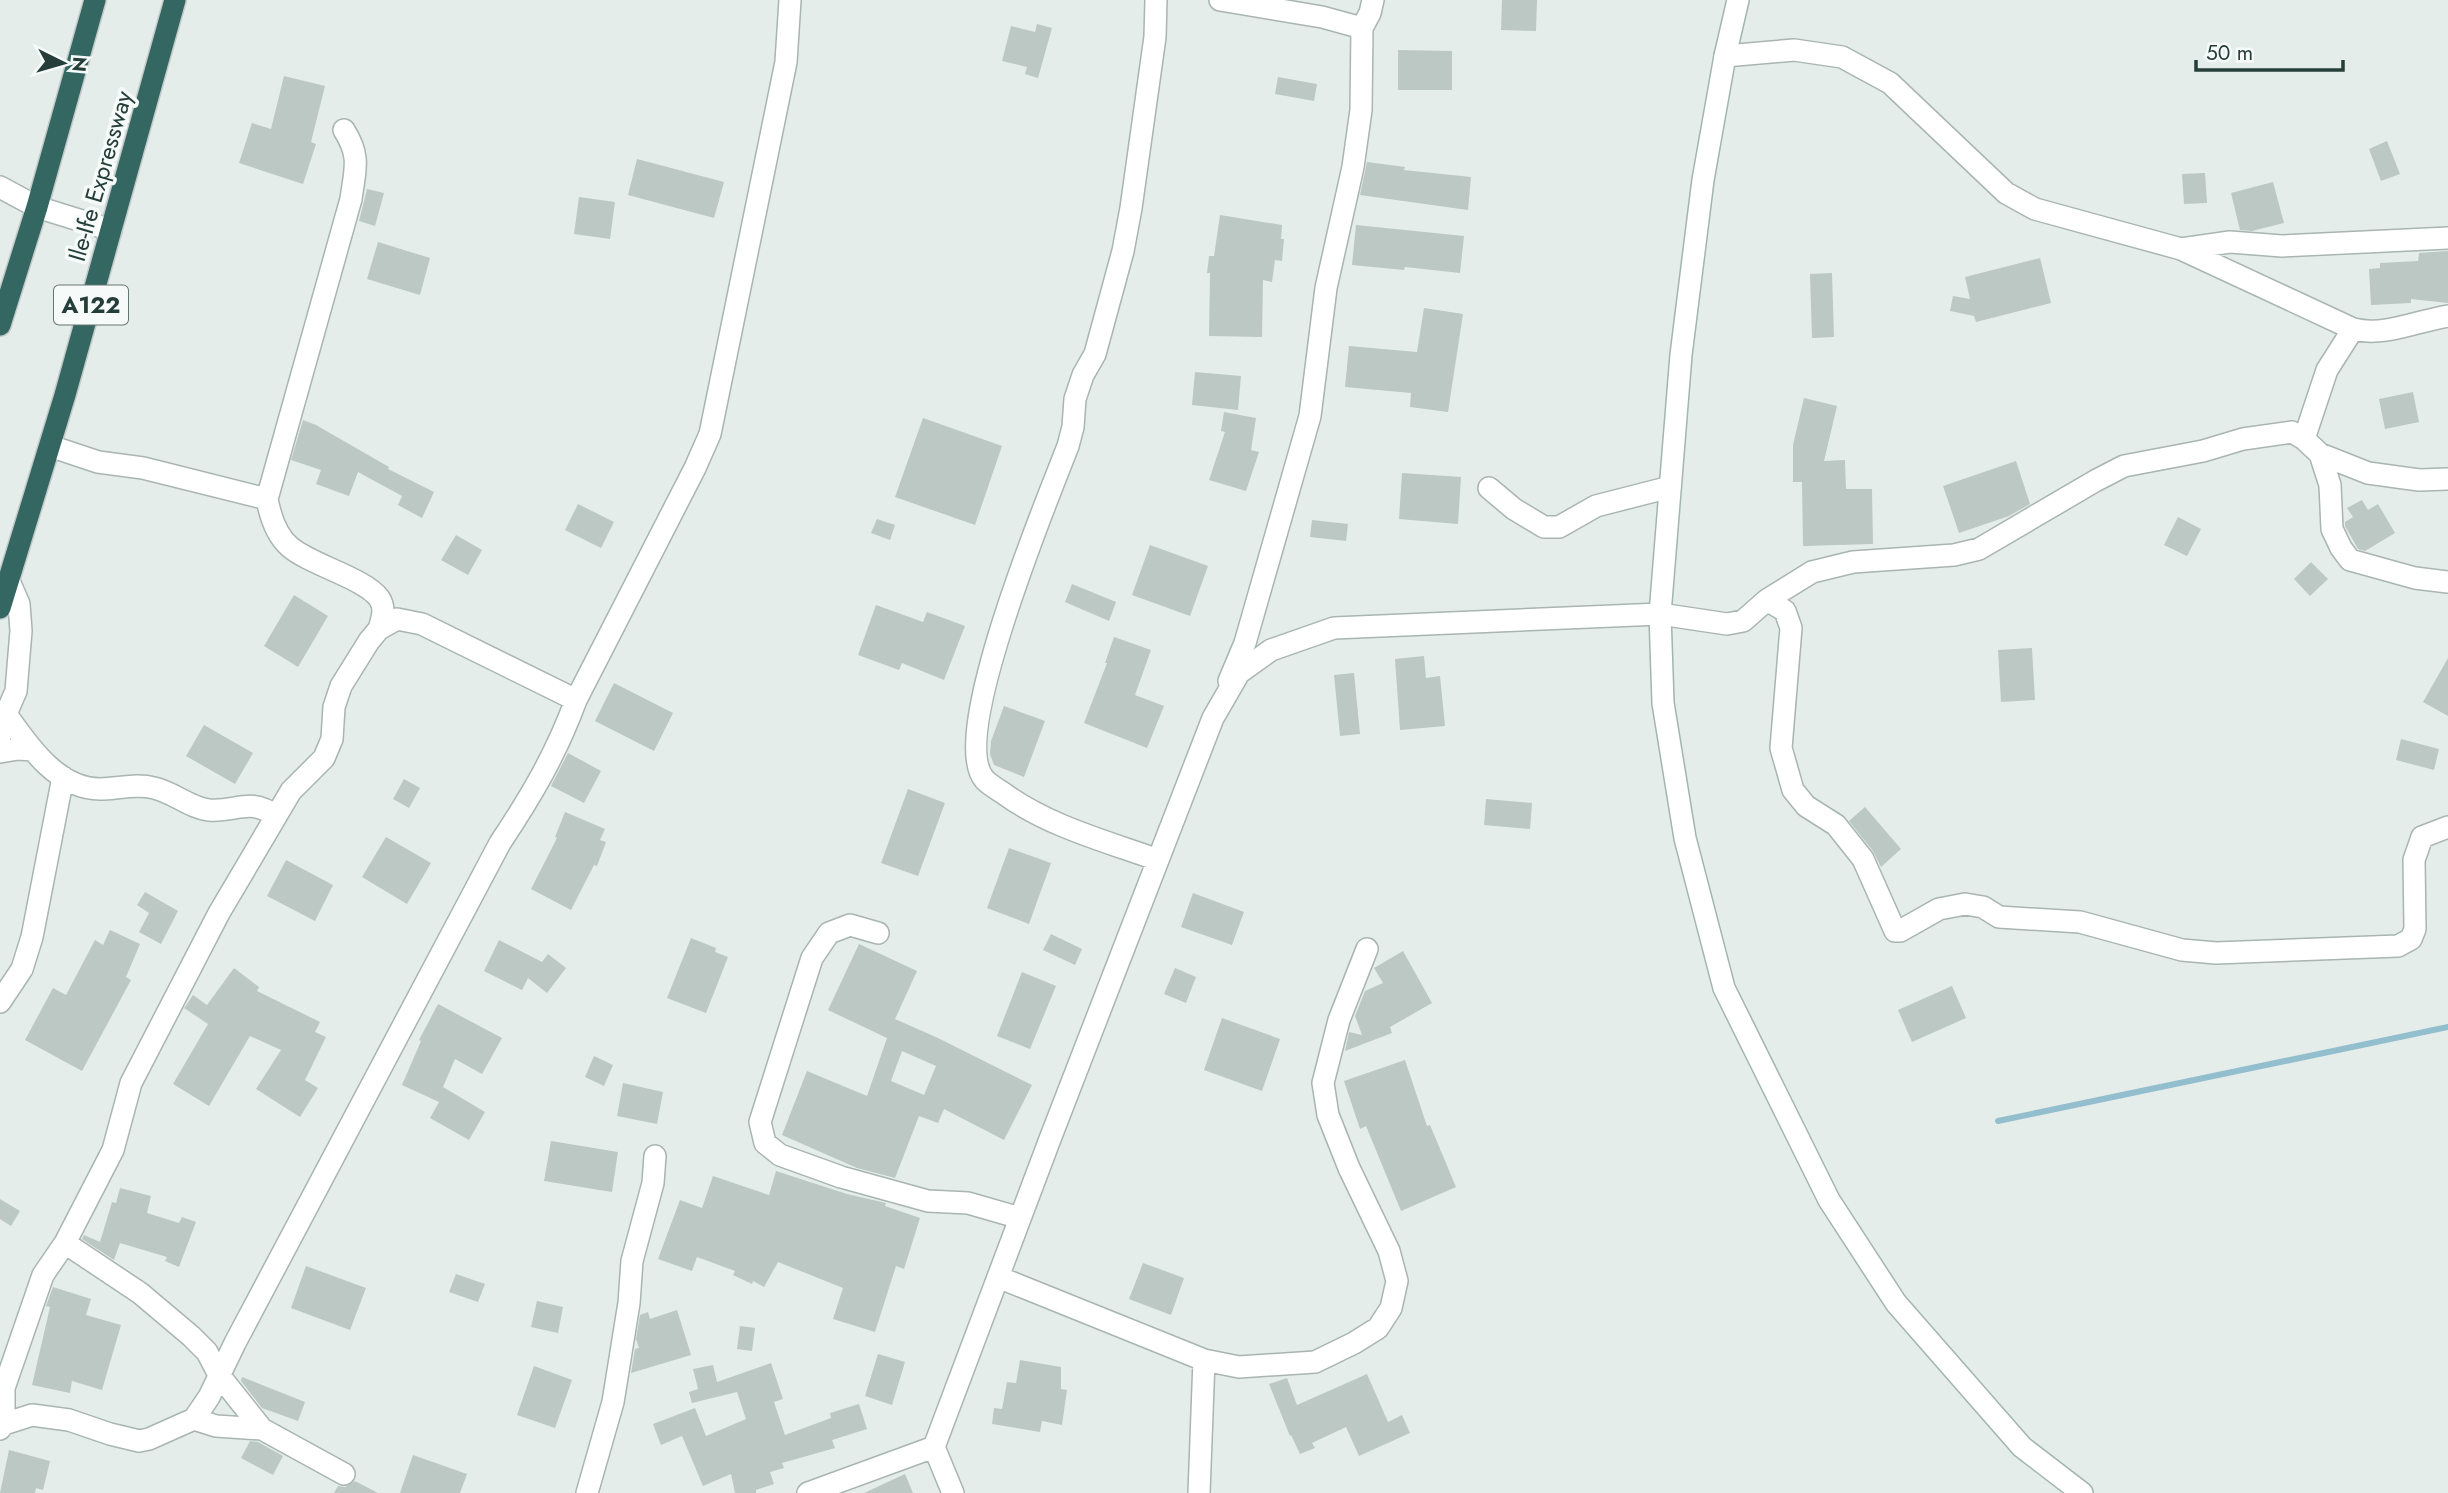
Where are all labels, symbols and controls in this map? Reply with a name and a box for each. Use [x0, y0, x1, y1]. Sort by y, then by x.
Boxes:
north arrow [28, 28, 98, 98]
scale bar [2196, 28, 2343, 72]
text: 50 m [2206, 38, 2253, 68]
text: N [65, 56, 94, 73]
street label: Ile-Ife Expressway [59, 86, 141, 265]
road number: A122 [54, 286, 128, 324]

